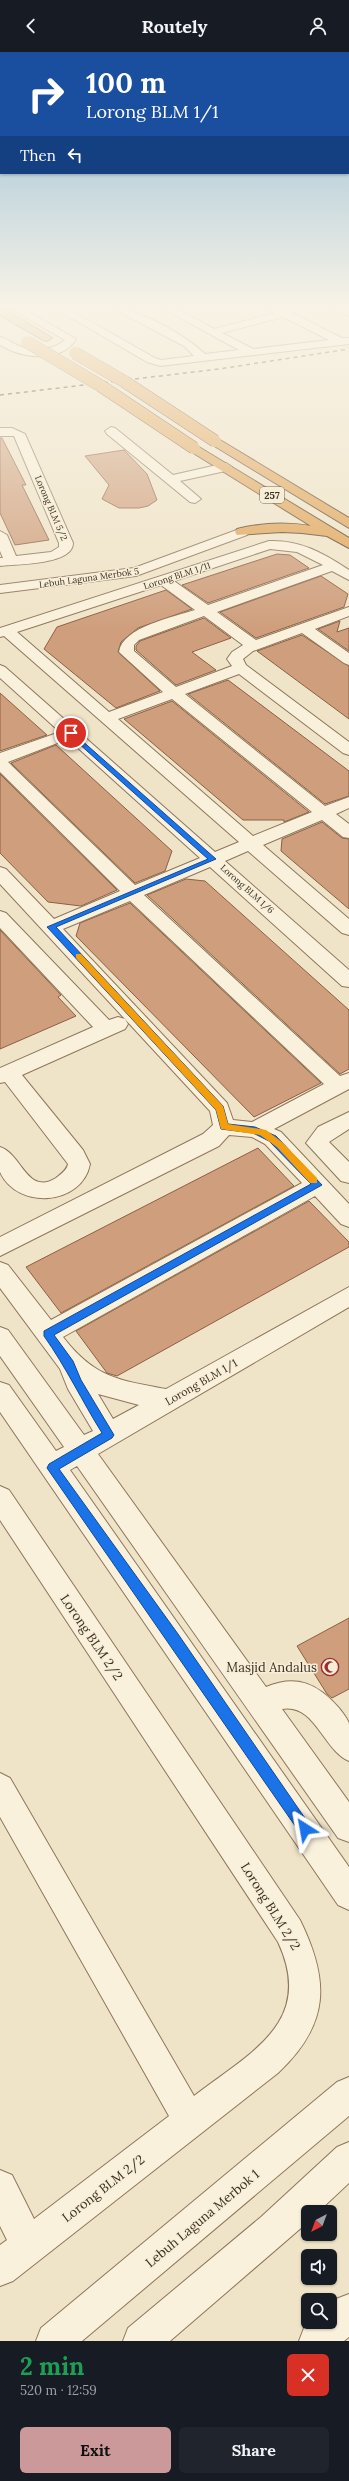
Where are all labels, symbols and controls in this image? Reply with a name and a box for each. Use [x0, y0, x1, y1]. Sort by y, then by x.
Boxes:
icon: back [20, 15, 42, 37]
text: Routely [142, 15, 207, 38]
icon: person [307, 15, 329, 37]
text: 100 m [86, 65, 166, 101]
icon: right [20, 68, 72, 120]
text: Lorong BLM 1/1 [86, 100, 219, 123]
icon: left [64, 144, 86, 166]
text: Then [20, 146, 56, 165]
street label: Lorong BLM 5/2 [32, 474, 70, 542]
road number: 257 [260, 487, 284, 503]
street label: Lorong BLM 1/11 [142, 560, 212, 592]
street label: Lebuh Laguna Merbok 5 [38, 565, 140, 590]
pin [54, 716, 88, 750]
icon: arrive [60, 722, 82, 744]
street label: Lorong BLM 1/6 [218, 862, 276, 916]
street label: Lorong BLM 1/1 [162, 1356, 240, 1409]
street label: Lorong BLM 2/2 [57, 1591, 127, 1684]
mosque icon: Masjid Andalus [320, 1657, 340, 1677]
place label: Masjid Andalus [226, 1659, 317, 1676]
position arrow [284, 1808, 326, 1850]
street label: Lorong BLM 2/2 [237, 1859, 304, 1953]
street label: Lorong BLM 2/2 [59, 2151, 148, 2226]
street label: Lebuh Laguna Merbok 1 [142, 2166, 263, 2271]
north arrow [301, 2205, 337, 2241]
map controls [301, 2205, 337, 2329]
button: sound [301, 2249, 337, 2285]
button: search [301, 2293, 337, 2329]
text: 2 min [20, 2351, 84, 2382]
button: close [287, 2354, 329, 2396]
text: 520 m · 12:59 [20, 2382, 97, 2399]
button: Exit [20, 2427, 171, 2473]
button: Share [179, 2427, 329, 2473]

